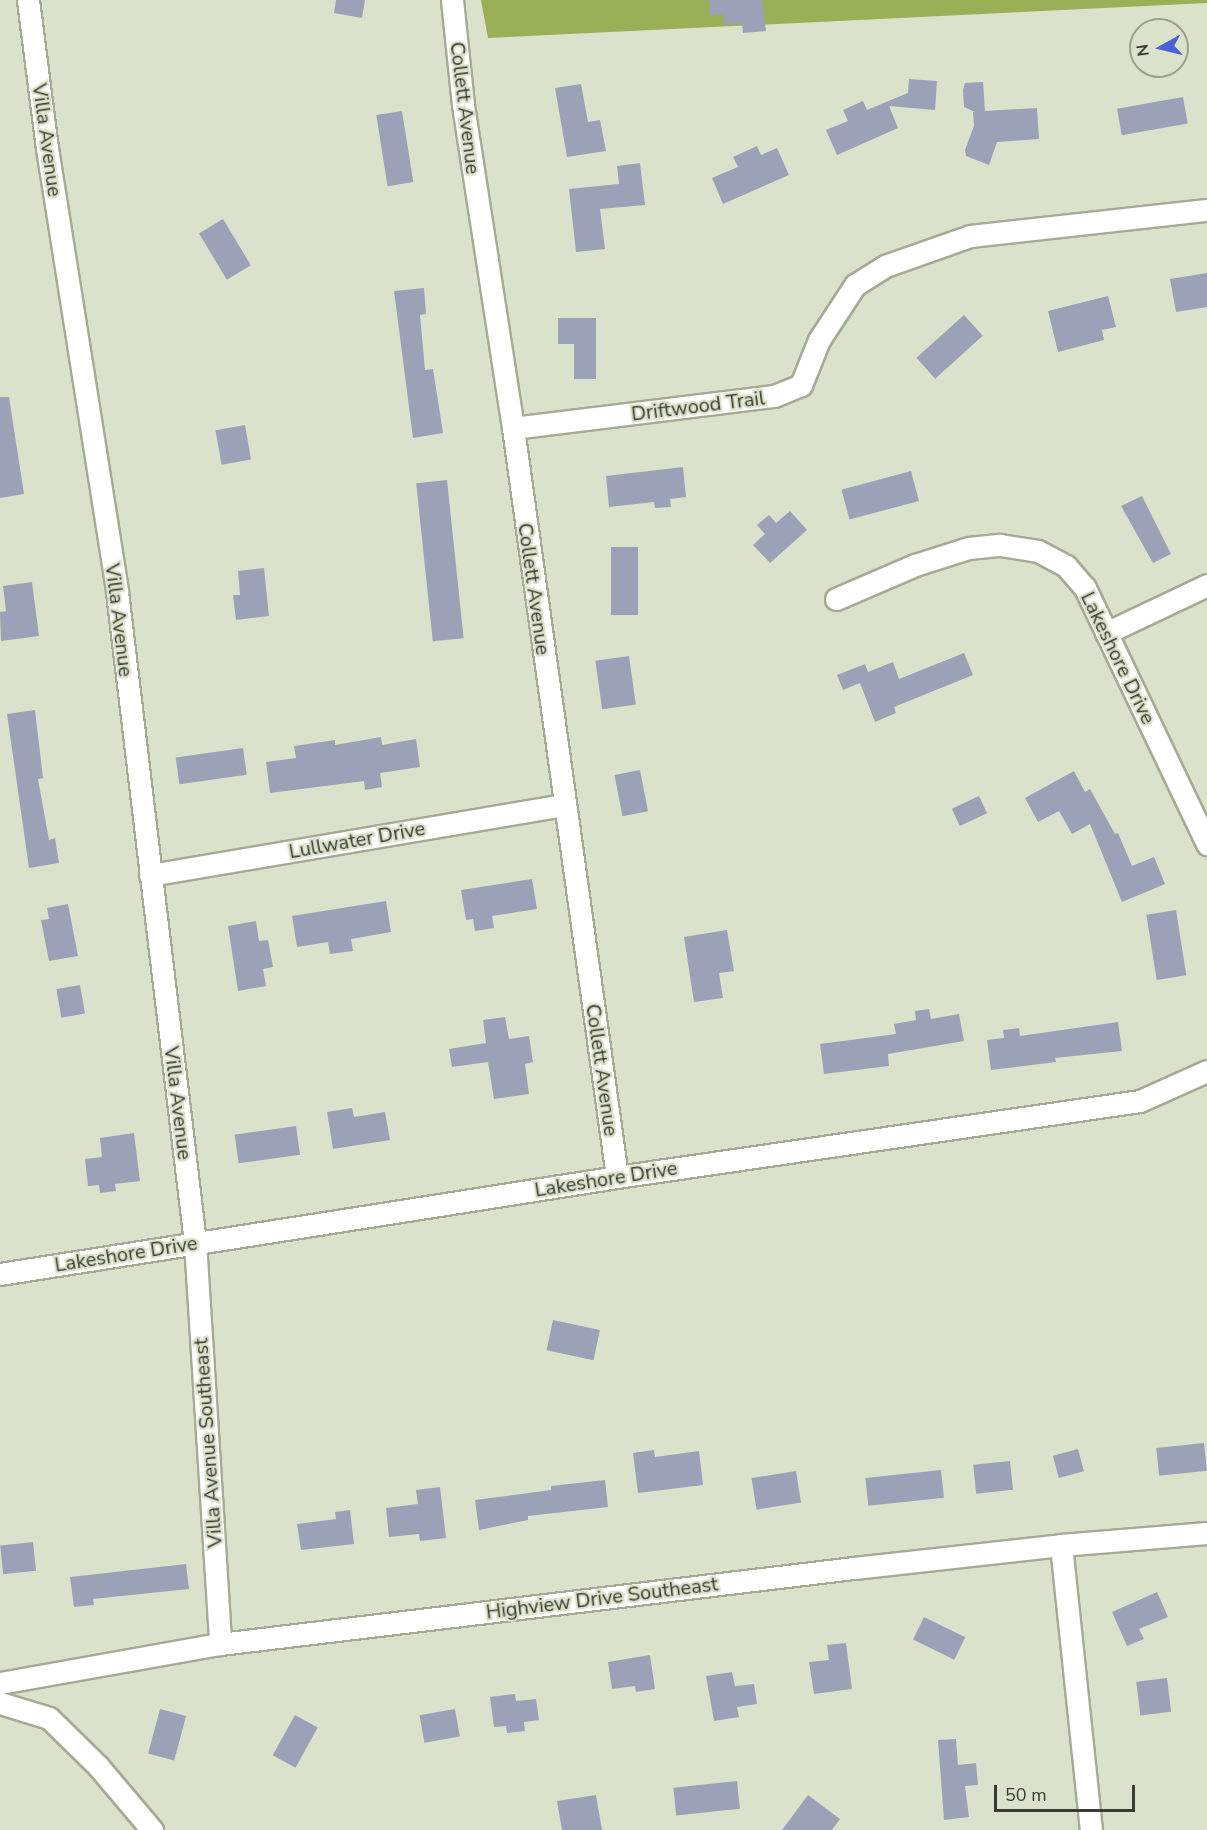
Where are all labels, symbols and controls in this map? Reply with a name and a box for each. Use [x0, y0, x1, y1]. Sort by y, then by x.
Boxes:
north arrow [1129, 18, 1189, 78]
street label: Collett Avenue [445, 40, 485, 176]
text: N [1131, 43, 1155, 58]
street label: Villa Avenue [27, 82, 67, 198]
street label: Driftwood Trail [630, 386, 766, 426]
street label: Collett Avenue [513, 521, 555, 657]
street label: Villa Avenue [100, 562, 138, 678]
street label: Lakeshore Drive [1076, 588, 1160, 728]
street label: Lullwater Drive [287, 816, 427, 864]
street label: Collett Avenue [581, 1002, 623, 1138]
street label: Villa Avenue [159, 1045, 197, 1161]
street label: Lakeshore Drive [533, 1156, 679, 1202]
street label: Lakeshore Drive [53, 1231, 199, 1277]
street label: Villa Avenue Southeast [189, 1337, 227, 1549]
street label: Highview Drive Southeast [485, 1572, 719, 1624]
scale bar [997, 1773, 1138, 1811]
text: 50 m [1005, 1783, 1047, 1807]

